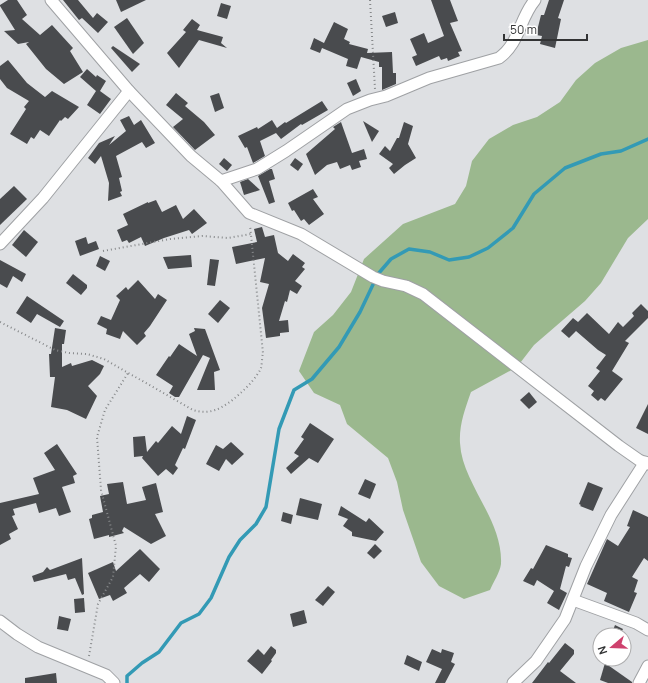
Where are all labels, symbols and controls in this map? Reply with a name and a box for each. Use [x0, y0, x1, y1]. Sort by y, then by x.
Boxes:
scale bar [504, 16, 587, 42]
text: 50 m [510, 21, 537, 38]
north arrow [592, 627, 632, 667]
text: N [594, 644, 610, 657]

